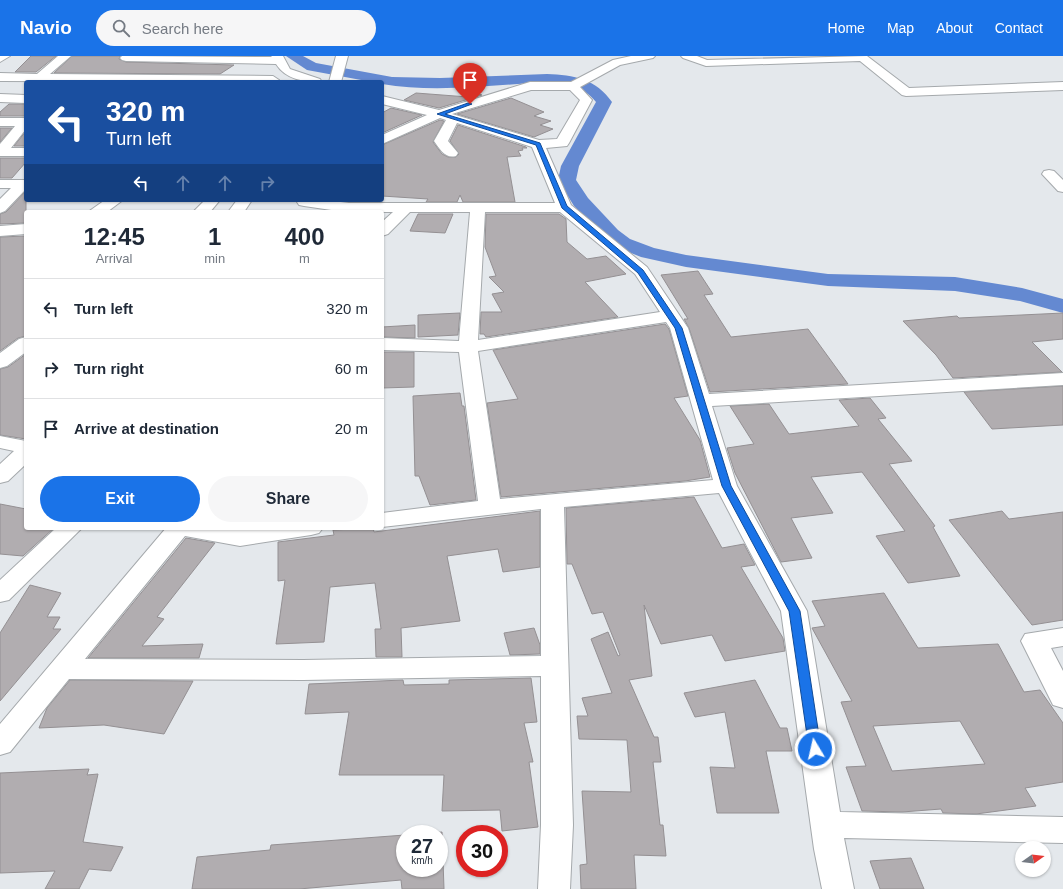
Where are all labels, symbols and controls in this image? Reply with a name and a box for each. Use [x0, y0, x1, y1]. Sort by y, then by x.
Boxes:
search box [96, 10, 376, 46]
text: Navio [20, 17, 72, 38]
icon: search [110, 17, 132, 39]
text: Search here [142, 20, 223, 37]
text: Home [828, 20, 865, 36]
text: Map [887, 20, 914, 36]
text: About [936, 20, 973, 36]
text: Contact [995, 20, 1043, 36]
pin [453, 63, 487, 104]
icon: arrive [459, 69, 481, 91]
icon: left [40, 96, 92, 148]
text: 320 m [106, 96, 185, 127]
text: Turn left [106, 129, 171, 149]
icon: left [130, 172, 152, 194]
icon: ahead [172, 172, 194, 194]
icon: ahead [214, 172, 236, 194]
icon: right [256, 172, 278, 194]
text: 12:45 [83, 223, 145, 250]
text: 1 [208, 223, 221, 250]
text: 400 [285, 223, 325, 250]
text: Arrival [96, 251, 133, 266]
text: min [204, 251, 225, 266]
text: m [299, 251, 310, 266]
icon: left [40, 298, 62, 320]
text: Turn left [74, 300, 133, 317]
text: 320 m [326, 300, 368, 317]
icon: right [40, 358, 62, 380]
text: Turn right [74, 360, 144, 377]
text: 60 m [335, 360, 368, 377]
icon: arrive [40, 418, 62, 440]
text: Arrive at destination [74, 420, 219, 437]
text: 20 m [335, 420, 368, 437]
button: Exit [40, 476, 200, 522]
button: Share [208, 476, 368, 522]
position arrow [794, 728, 836, 770]
speed limit sign: 30 [456, 825, 508, 877]
text: 27 [411, 835, 433, 857]
north arrow [1015, 841, 1051, 877]
map controls [1015, 841, 1051, 877]
text: km/h [411, 855, 433, 866]

